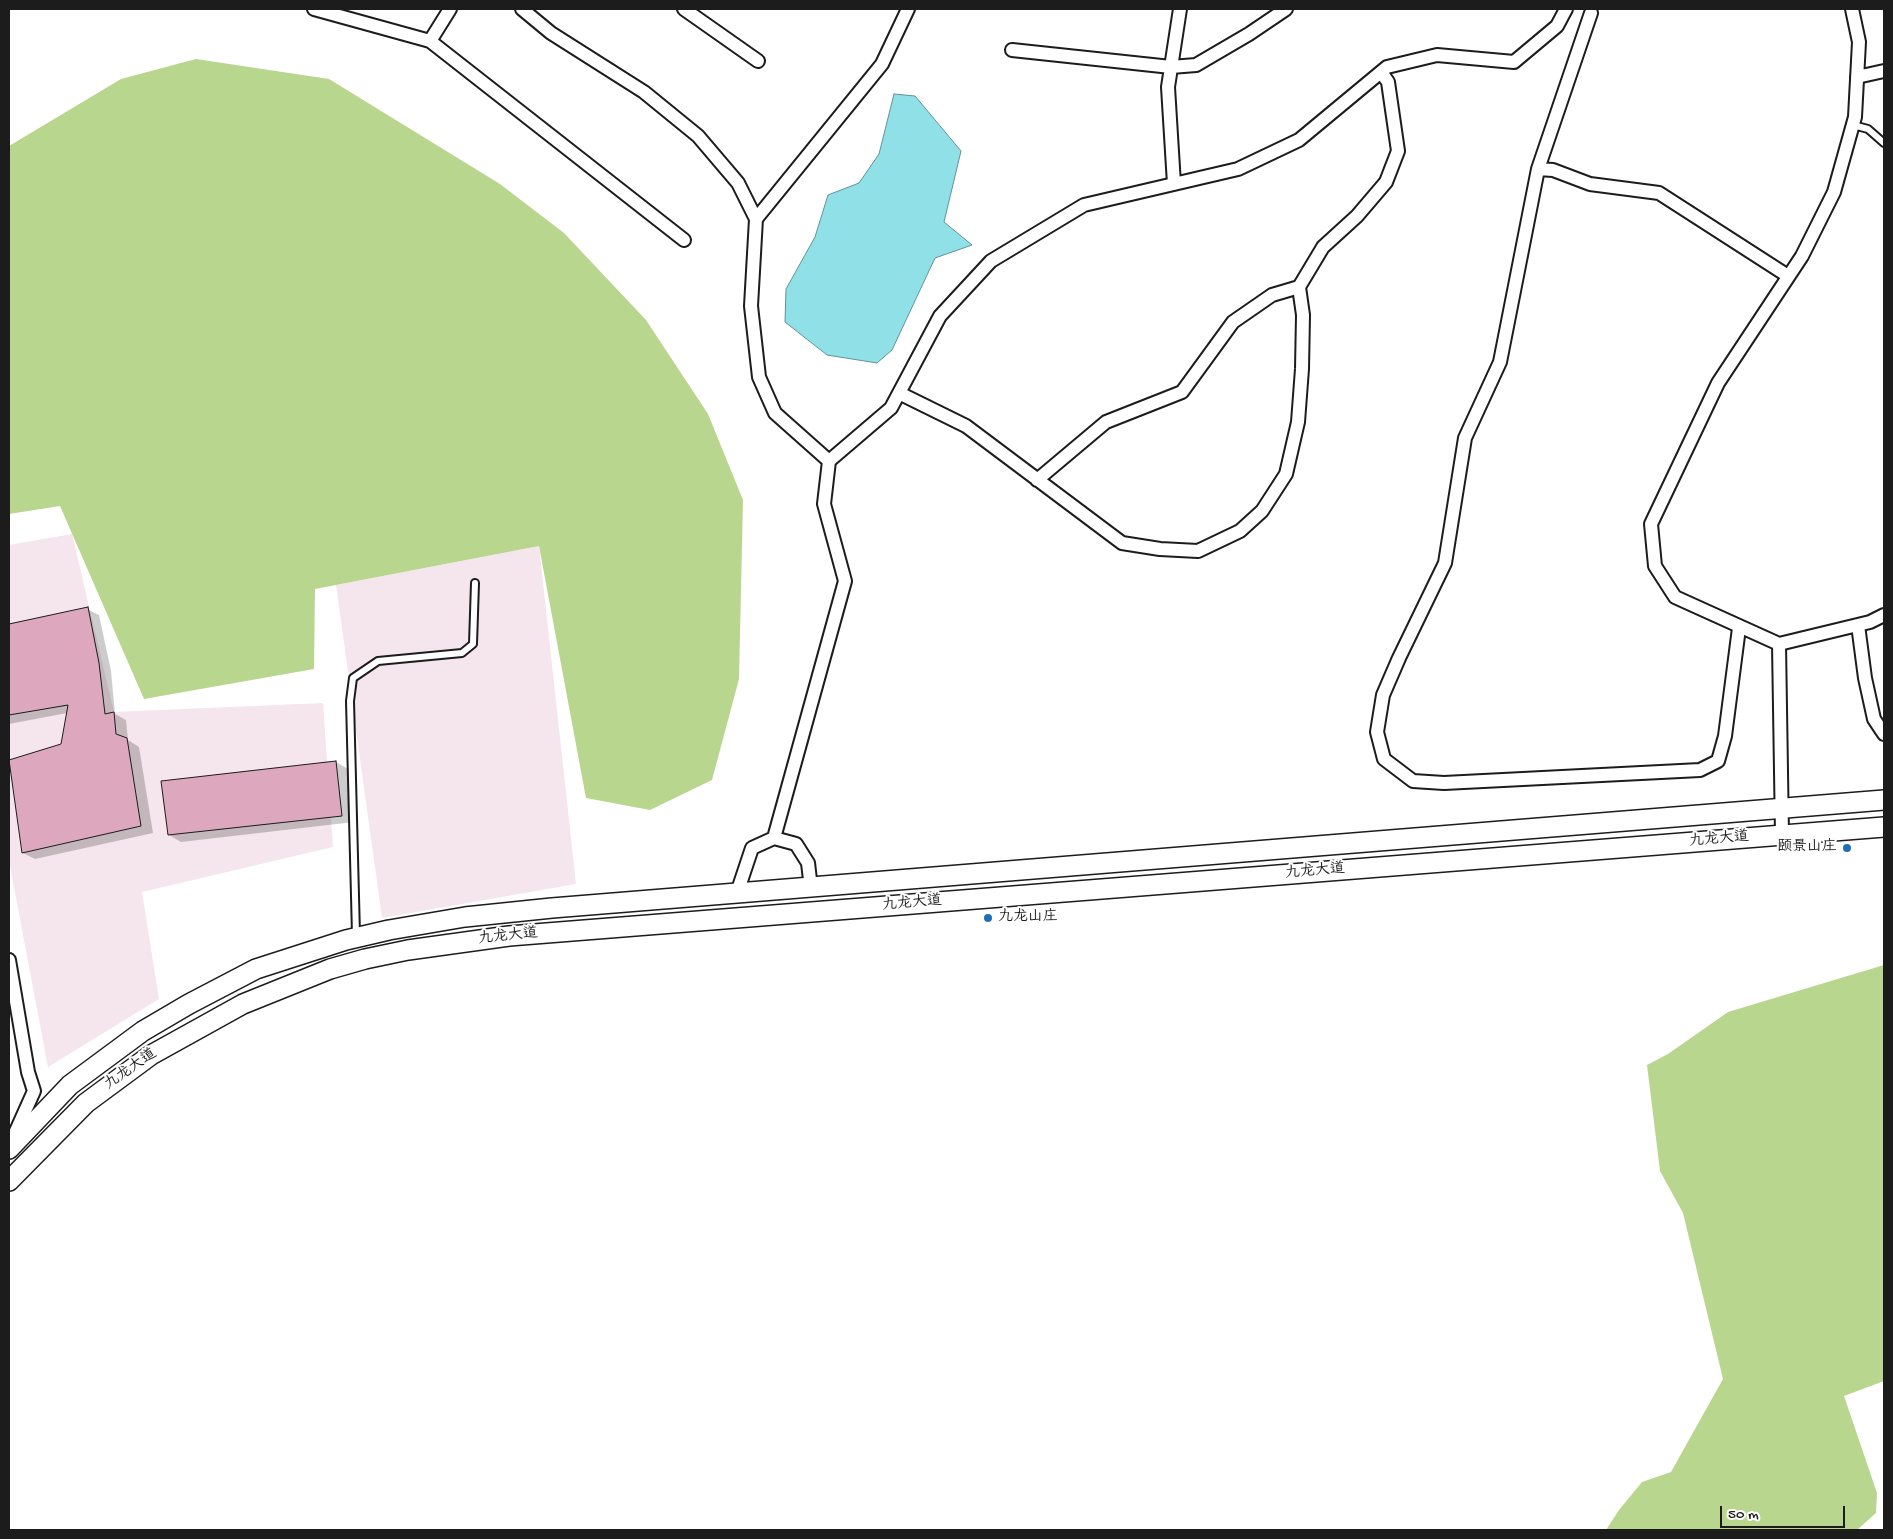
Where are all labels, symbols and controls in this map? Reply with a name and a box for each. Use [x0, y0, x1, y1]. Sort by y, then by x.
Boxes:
street label: 九龙大道 [1688, 828, 1750, 852]
place label: 颐景山庄 [1777, 839, 1837, 857]
marker: 颐景山庄 [1841, 842, 1853, 854]
street label: 九龙大道 [1284, 860, 1346, 884]
street label: 九龙大道 [881, 892, 943, 916]
place label: 九龙山庄 [998, 909, 1058, 927]
marker: 九龙山庄 [982, 912, 994, 924]
street label: 九龙大道 [477, 925, 539, 949]
street label: 九龙大道 [101, 1045, 161, 1095]
scale bar [1723, 1496, 1848, 1528]
text: 50 m [1728, 1506, 1759, 1524]

